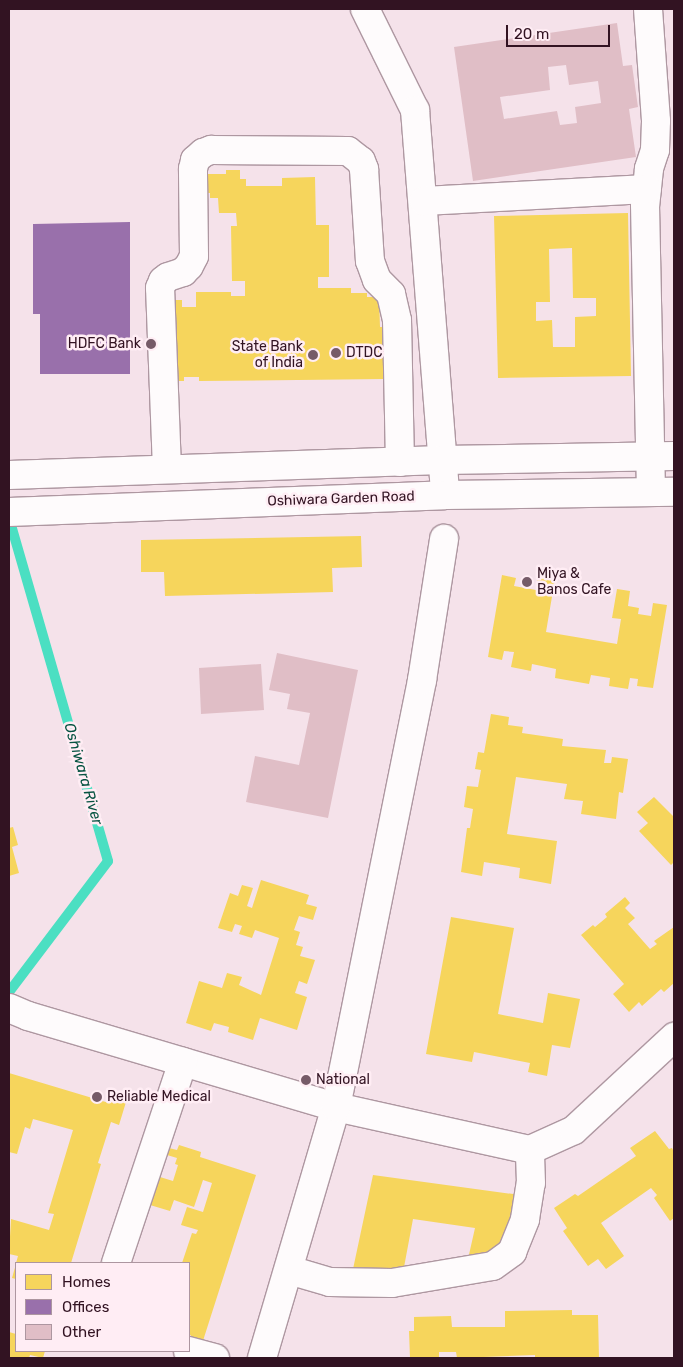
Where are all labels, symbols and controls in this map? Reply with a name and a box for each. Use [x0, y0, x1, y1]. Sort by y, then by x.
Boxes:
scale bar [508, 15, 612, 47]
text: 20 m [514, 25, 549, 43]
place label: HDFC Bank [68, 336, 141, 352]
marker: HDFC Bank [145, 338, 157, 350]
place label: State Bank of India [232, 339, 303, 372]
place label: DTDC [346, 345, 383, 361]
marker: DTDC [330, 347, 342, 359]
marker: State Bank of India [307, 349, 319, 361]
street label: Oshiwara Garden Road [267, 488, 415, 510]
place label: Miya & Banos Cafe [537, 566, 611, 598]
marker: Miya & Banos Cafe [521, 576, 533, 588]
water label: Oshiwara River [60, 721, 106, 827]
place label: National [316, 1072, 370, 1088]
marker: National [300, 1074, 312, 1086]
place label: Reliable Medical [107, 1089, 211, 1105]
marker: Reliable Medical [91, 1091, 103, 1103]
legend [15, 1262, 190, 1352]
text: Homes [62, 1273, 111, 1291]
text: Offices [62, 1298, 109, 1316]
text: Other [62, 1323, 101, 1341]

